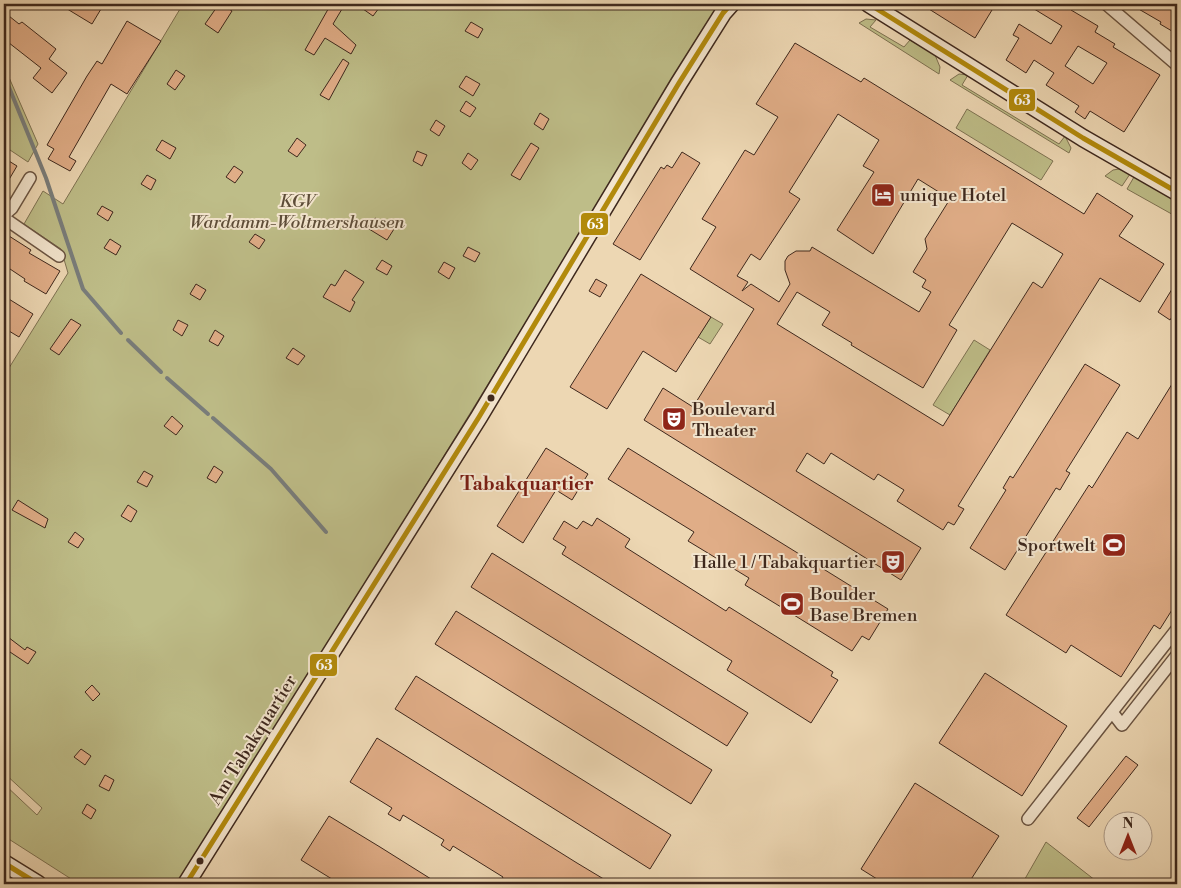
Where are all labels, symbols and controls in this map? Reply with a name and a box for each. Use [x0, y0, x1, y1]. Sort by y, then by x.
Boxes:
line badge: 63 [1008, 88, 1036, 112]
text: 63 [1013, 92, 1031, 110]
hotel icon: unique Hotel [870, 182, 896, 208]
place label: unique Hotel [900, 184, 1007, 207]
park label: KGV Wardamm-Woltmershausen [189, 190, 405, 234]
line badge: 63 [580, 212, 609, 236]
text: 63 [586, 216, 604, 234]
unlabelled marker [486, 393, 496, 403]
place label: Boulevard Theater [691, 398, 776, 442]
theatre icon: Boulevard Theater [661, 406, 687, 432]
district label: Tabakquartier [460, 472, 594, 496]
sports icon: Sportwelt [1101, 532, 1127, 558]
place label: Sportwelt [1017, 534, 1097, 557]
theatre icon: Halle 1 / Tabakquartier [880, 549, 906, 575]
place label: Halle 1 / Tabakquartier [693, 551, 876, 574]
place label: Boulder Base Bremen [809, 583, 918, 627]
sports icon: Boulder Base Bremen [779, 591, 805, 617]
line badge: 63 [309, 653, 338, 677]
text: 63 [315, 657, 333, 675]
street label: Am Tabakquartier [203, 670, 302, 810]
north arrow [1104, 810, 1154, 860]
text: N [1122, 815, 1134, 833]
unlabelled marker [195, 856, 205, 866]

